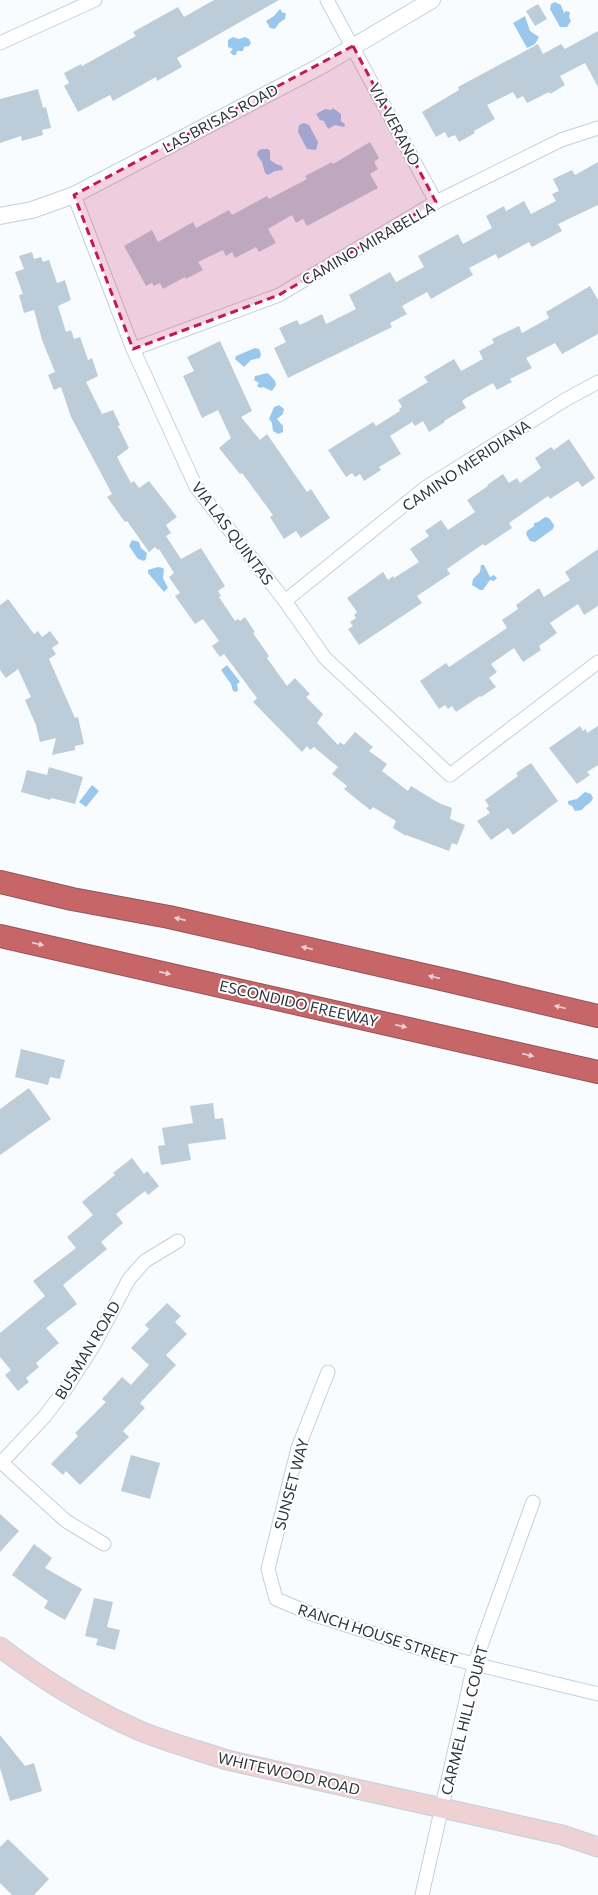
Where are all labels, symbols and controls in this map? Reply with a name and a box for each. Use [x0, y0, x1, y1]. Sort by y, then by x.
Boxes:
street label: LAS BRISAS ROAD [159, 80, 281, 156]
street label: VIA VERANO [366, 80, 424, 168]
street label: CAMINO MIRABELLA [298, 198, 438, 288]
street label: CAMINO MERIDIANA [399, 415, 533, 515]
street label: VIA LAS QUINTAS [188, 478, 278, 588]
one-way arrow [174, 916, 186, 922]
one-way arrow [32, 942, 44, 948]
one-way arrow [301, 945, 313, 951]
one-way arrow [159, 971, 171, 977]
one-way arrow [427, 973, 440, 979]
street label: ESCONDIDO FREEWAY [218, 976, 380, 1030]
one-way arrow [554, 1004, 566, 1010]
one-way arrow [395, 1023, 407, 1029]
one-way arrow [521, 1053, 534, 1059]
street label: BUSMAN ROAD [51, 1298, 123, 1402]
street label: SUNSET WAY [270, 1436, 312, 1532]
street label: RANCH HOUSE STREET [296, 1600, 460, 1668]
street label: CARMEL HILL COURT [437, 1643, 491, 1797]
street label: WHITEWOOD ROAD [216, 1748, 362, 1798]

